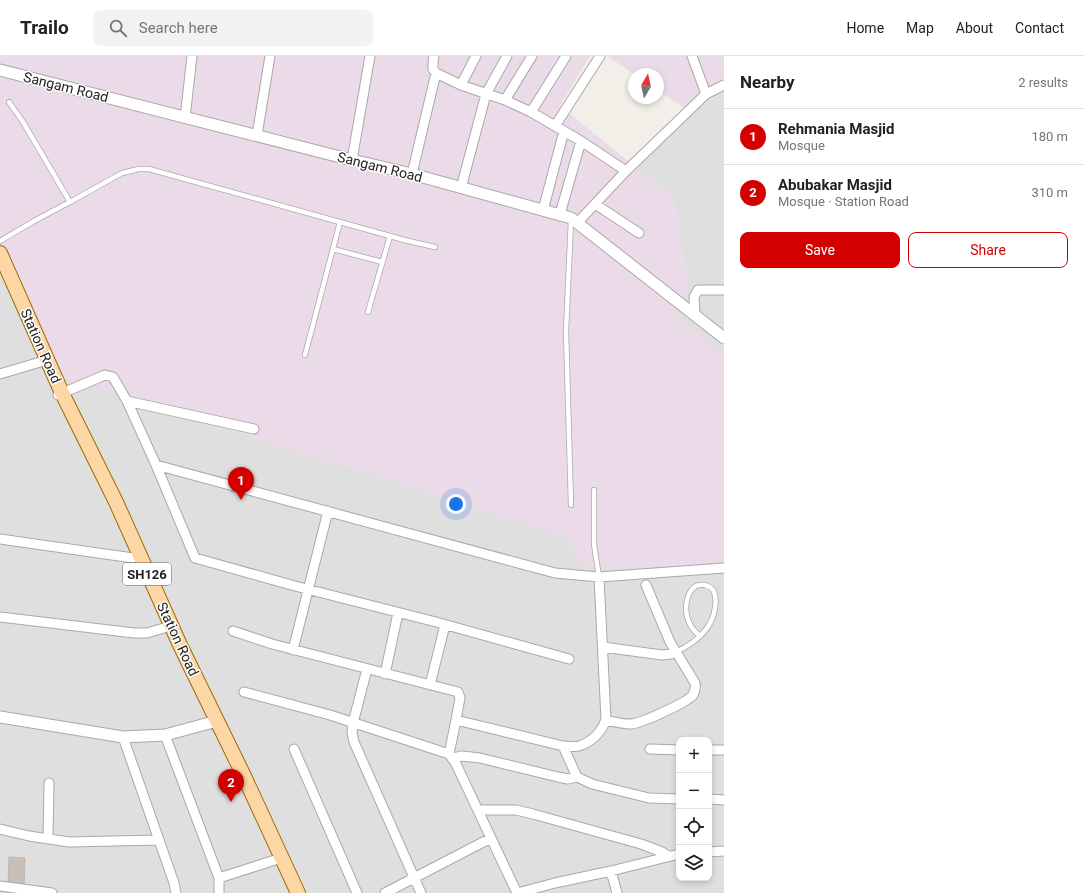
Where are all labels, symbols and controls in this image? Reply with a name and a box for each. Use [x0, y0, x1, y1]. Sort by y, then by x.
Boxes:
search box [93, 10, 373, 46]
text: Trailo [20, 16, 69, 39]
icon: search [107, 17, 129, 39]
text: Search here [139, 19, 218, 37]
text: Home [846, 20, 884, 36]
text: Map [906, 20, 934, 36]
text: About [956, 20, 993, 36]
text: Contact [1015, 20, 1064, 36]
north arrow [628, 68, 664, 104]
street label: Sangam Road [22, 69, 110, 105]
text: Nearby [740, 72, 795, 92]
text: 2 results [1018, 75, 1068, 90]
text: Rehmania Masjid [778, 120, 894, 138]
text: 1 [749, 129, 757, 144]
text: 180 m [1031, 129, 1068, 144]
text: Mosque [778, 138, 825, 153]
street label: Sangam Road [336, 149, 424, 185]
text: Abubakar Masjid [778, 176, 892, 194]
text: 2 [749, 185, 757, 200]
text: 310 m [1031, 185, 1068, 200]
text: Mosque · Station Road [778, 194, 909, 209]
button: Save [740, 232, 900, 268]
button: Share [908, 232, 1068, 268]
street label: Station Road [17, 306, 65, 386]
pin: 1 [228, 467, 254, 500]
your location [446, 494, 466, 514]
road number: SH126 [123, 563, 171, 585]
street label: Station Road [154, 599, 202, 679]
map controls [676, 737, 712, 881]
button: + [676, 737, 712, 773]
pin: 2 [218, 769, 244, 802]
button: − [676, 773, 712, 809]
button: locate [676, 809, 712, 845]
button: layers [676, 845, 712, 881]

